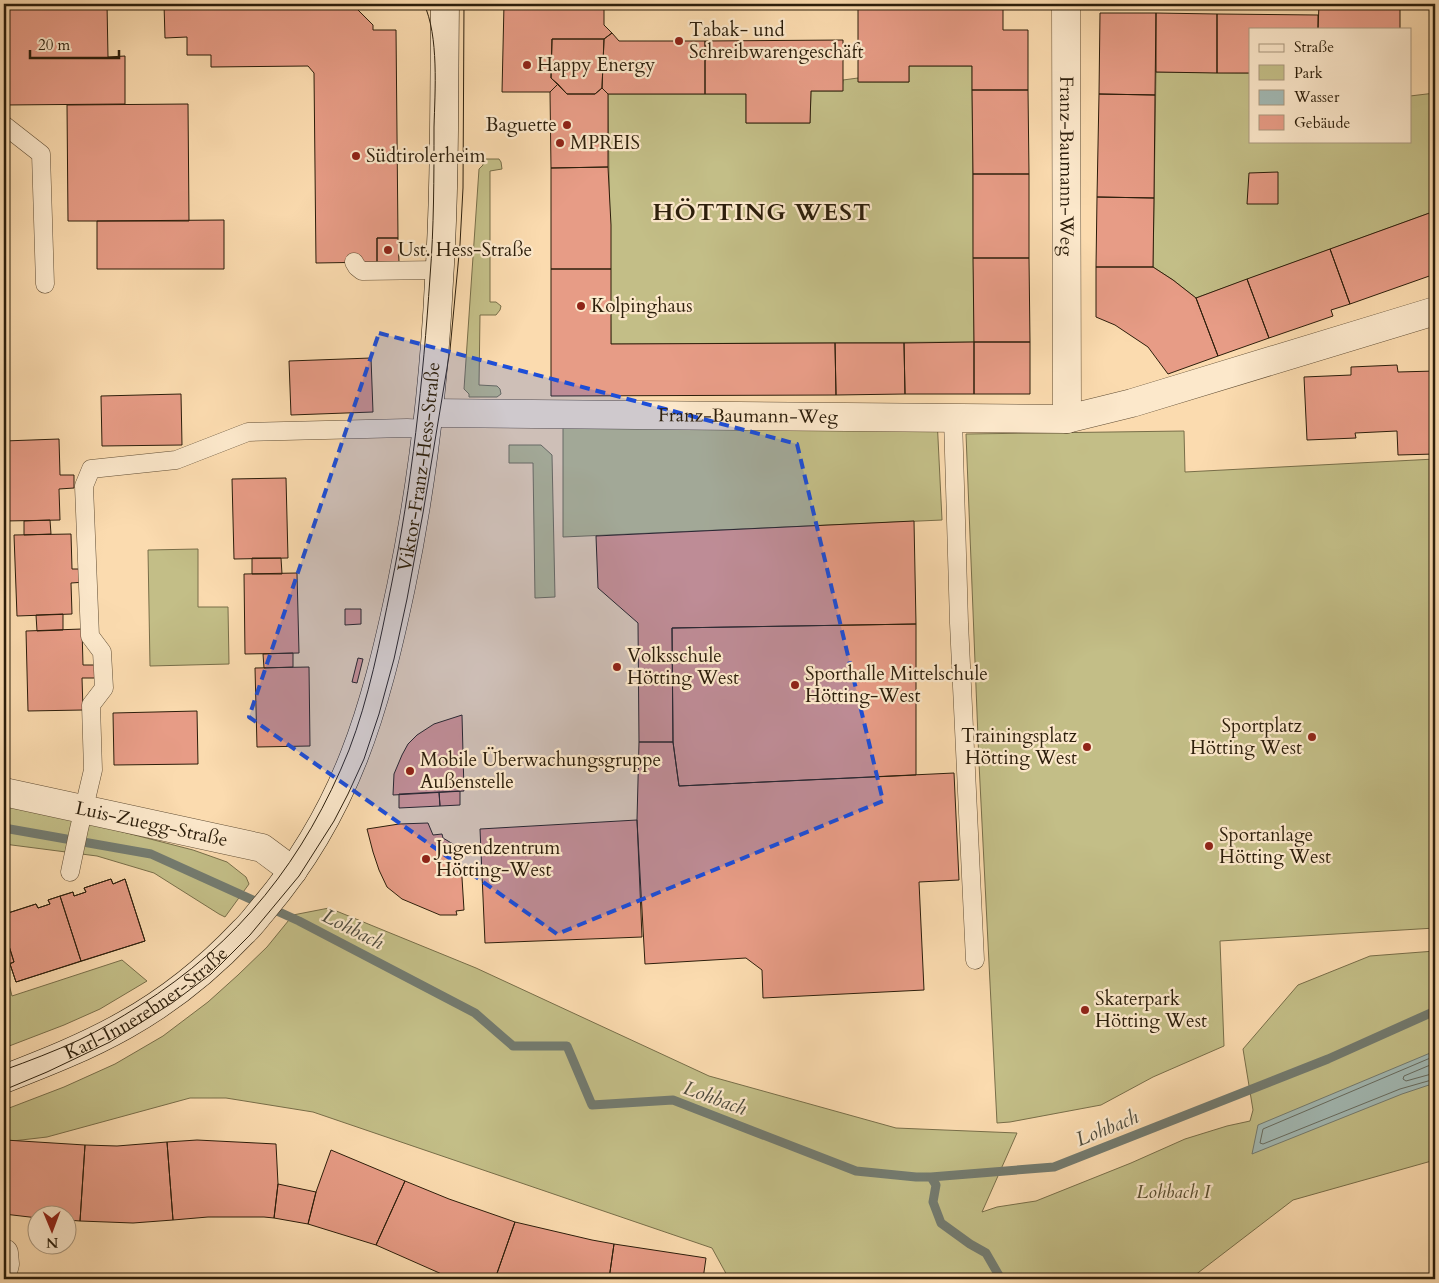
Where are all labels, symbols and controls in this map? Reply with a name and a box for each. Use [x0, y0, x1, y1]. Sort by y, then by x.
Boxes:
place label: Tabak- und Schreibwarengeschäft [689, 17, 863, 65]
scale bar [30, 28, 119, 60]
legend [1249, 28, 1412, 142]
text: 20 m [38, 35, 70, 55]
marker: Tabak- und Schreibwarengeschäft [673, 35, 685, 47]
text: Straße [1294, 37, 1334, 57]
place label: Happy Energy [537, 52, 655, 78]
marker: Happy Energy [521, 59, 533, 71]
text: Park [1294, 63, 1323, 83]
street label: Franz-Baumann-Weg [1053, 76, 1080, 256]
text: Wasser [1293, 87, 1340, 107]
place label: Baguette [486, 112, 557, 138]
text: Gebäude [1294, 113, 1351, 133]
marker: Baguette [561, 119, 573, 131]
place label: MPREIS [570, 130, 640, 156]
marker: MPREIS [554, 137, 566, 149]
place label: Südtirolerheim [366, 143, 486, 169]
marker: Südtirolerheim [350, 150, 362, 162]
district label: HÖTTING WEST [653, 196, 872, 229]
place label: Ust. Hess-Straße [398, 237, 532, 263]
marker: Ust. Hess-Straße [382, 244, 394, 256]
place label: Kolpinghaus [591, 293, 693, 319]
marker: Kolpinghaus [575, 300, 587, 312]
street label: Viktor-Franz-Hess-Straße [391, 361, 447, 574]
street label: Franz-Baumann-Weg [658, 402, 838, 430]
place label: Volksschule Hötting West [627, 643, 739, 691]
marker: Volksschule Hötting West [611, 661, 623, 673]
place label: Sporthalle Mittelschule Hötting-West [805, 661, 988, 709]
marker: Sporthalle Mittelschule Hötting-West [789, 679, 801, 691]
place label: Sportplatz Hötting West [1190, 713, 1303, 761]
place label: Trainingsplatz Hötting West [961, 723, 1078, 771]
marker: Sportplatz Hötting West [1306, 731, 1318, 743]
marker: Trainingsplatz Hötting West [1081, 741, 1093, 753]
place label: Mobile Überwachungsgruppe Außenstelle [420, 747, 661, 795]
marker: Mobile Überwachungsgruppe Außenstelle [404, 765, 416, 777]
street label: Luis-Zuegg-Straße [73, 795, 230, 853]
place label: Sportanlage Hötting West [1219, 822, 1331, 870]
place label: Jugendzentrum Hötting-West [433, 835, 561, 883]
marker: Sportanlage Hötting West [1203, 840, 1215, 852]
marker: Jugendzentrum Hötting-West [420, 853, 432, 865]
water label: Lohbach [318, 902, 389, 956]
street label: Karl-Innerebner-Straße [61, 941, 234, 1066]
place label: Skaterpark Hötting West [1095, 986, 1207, 1034]
marker: Skaterpark Hötting West [1079, 1004, 1091, 1016]
water label: Lohbach [680, 1074, 751, 1122]
water label: Lohbach [1072, 1103, 1143, 1153]
park label: Lohbach I [1136, 1179, 1212, 1205]
north arrow [28, 1206, 78, 1256]
text: N [46, 1233, 58, 1252]

